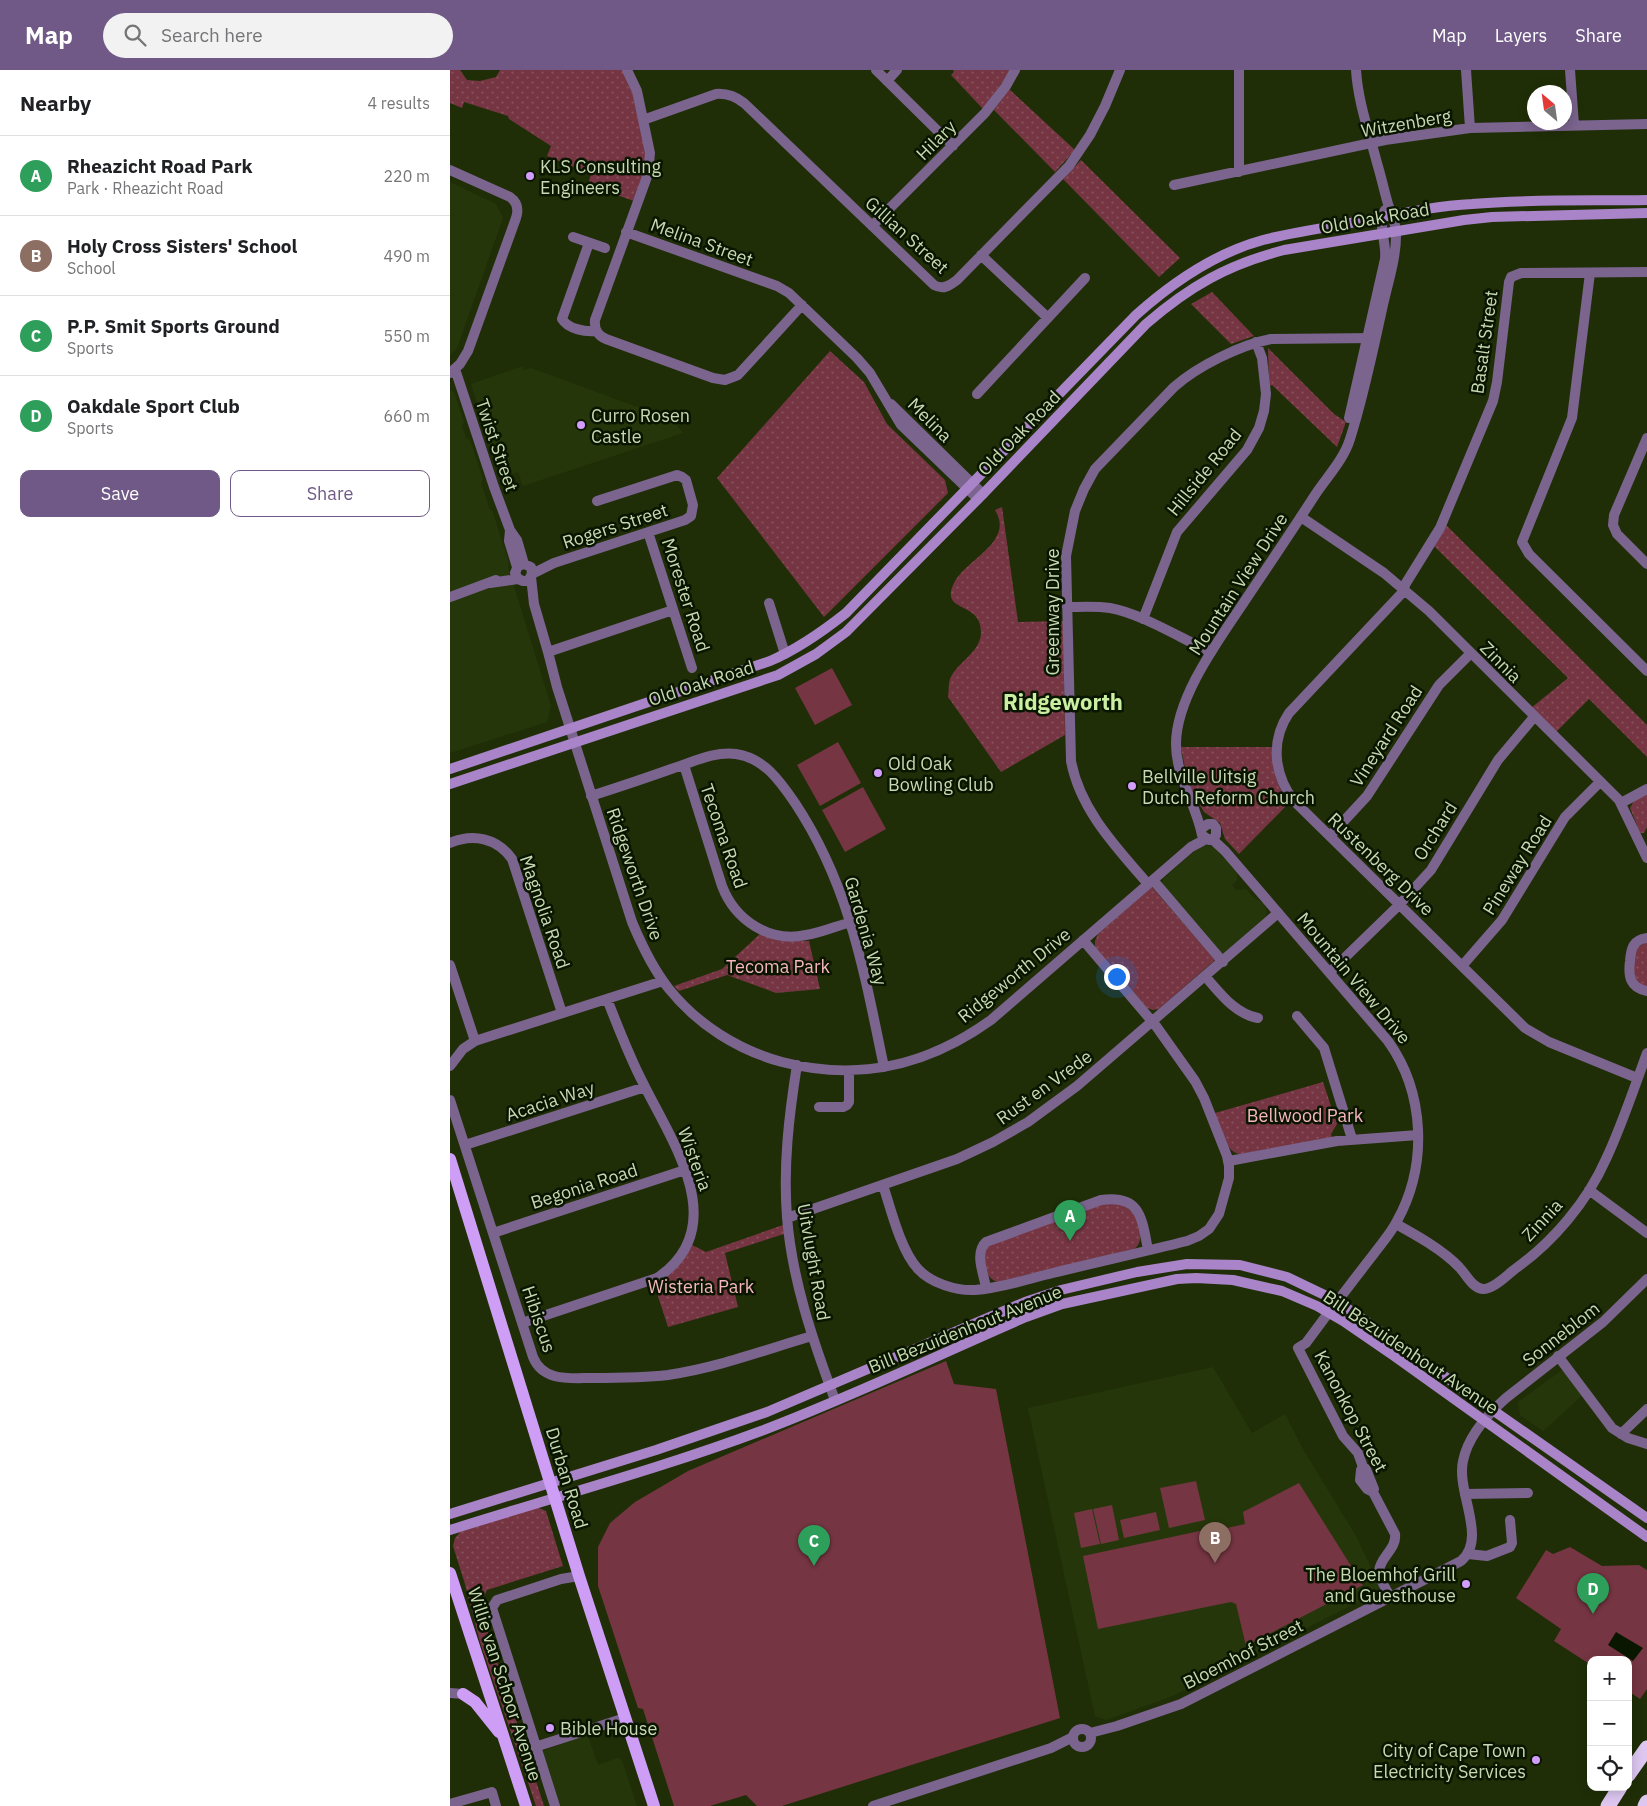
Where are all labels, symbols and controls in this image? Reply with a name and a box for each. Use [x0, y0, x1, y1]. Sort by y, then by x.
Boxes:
search box [103, 13, 453, 58]
text: Map [25, 19, 73, 51]
icon: search [121, 21, 149, 49]
text: Search here [161, 23, 263, 47]
text: Map [1432, 24, 1467, 47]
text: Layers [1495, 24, 1547, 47]
text: Share [1575, 24, 1622, 47]
north arrow [1527, 85, 1572, 130]
text: Nearby [20, 89, 91, 117]
text: 4 results [367, 93, 430, 113]
street label: Witzenberg [1359, 104, 1453, 142]
street label: Hilary [911, 115, 961, 165]
text: Rheazicht Road Park [67, 154, 253, 178]
place label: KLS Consulting Engineers [540, 155, 661, 199]
text: A [31, 166, 41, 186]
text: 220 m [383, 166, 430, 186]
marker: KLS Consulting Engineers [524, 170, 536, 182]
text: Park · Rheazicht Road [67, 178, 224, 198]
street label: Gillian Street [860, 191, 954, 279]
street label: Old Oak Road [1319, 197, 1431, 239]
street label: Melina Street [648, 213, 756, 271]
text: Holy Cross Sisters' School [67, 234, 297, 258]
text: B [31, 246, 41, 266]
text: 490 m [383, 246, 430, 266]
text: School [67, 258, 116, 278]
street label: Basalt Street [1465, 289, 1503, 395]
text: P.P. Smit Sports Ground [67, 314, 280, 338]
text: C [31, 326, 41, 346]
text: 550 m [383, 326, 430, 346]
text: Sports [67, 338, 114, 358]
street label: Old Oak Road [973, 386, 1065, 480]
street label: Melina [903, 393, 957, 447]
text: Oakdale Sport Club [67, 394, 240, 418]
street label: Twist Street [470, 396, 524, 494]
place label: Curro Rosen Castle [591, 404, 690, 448]
text: D [30, 406, 42, 426]
text: 660 m [383, 406, 430, 426]
text: Sports [67, 418, 114, 438]
marker: Curro Rosen Castle [575, 419, 587, 431]
street label: Hillside Road [1162, 424, 1246, 520]
button: Save [20, 470, 220, 517]
button: Share [230, 470, 430, 517]
street label: Rogers Street [559, 498, 671, 554]
street label: Mountain View Drive [1183, 508, 1293, 660]
street label: Morester Road [657, 535, 715, 655]
street label: Greenway Drive [1041, 548, 1064, 676]
street label: Zinnia [1475, 636, 1527, 688]
street label: Old Oak Road [645, 655, 757, 711]
street label: Vineyard Road [1345, 681, 1427, 791]
district label: Ridgeworth [1003, 687, 1123, 716]
place label: Old Oak Bowling Club [888, 752, 994, 796]
place label: Bellville Uitsig Dutch Reform Church [1142, 765, 1315, 809]
marker: Old Oak Bowling Club [872, 767, 884, 779]
marker: Bellville Uitsig Dutch Reform Church [1126, 780, 1138, 792]
street label: Tecoma Road [695, 781, 753, 891]
street label: Orchard [1408, 797, 1462, 865]
street label: Ridgeworth Drive [602, 805, 668, 943]
street label: Rustenberg Drive [1323, 808, 1439, 921]
street label: Pineway Road [1477, 811, 1557, 919]
street label: Magnolia Road [515, 852, 575, 972]
street label: Gardenia Way [840, 874, 892, 988]
street label: Mountain View Drive [1292, 907, 1416, 1049]
street label: Ridgeworth Drive [953, 922, 1075, 1028]
park label: Tecoma Park [726, 955, 831, 978]
your location [1104, 964, 1130, 990]
street label: Rust en Vrede [992, 1045, 1096, 1129]
street label: Acacia Way [503, 1076, 597, 1126]
park label: Bellwood Park [1247, 1104, 1364, 1127]
street label: Wisteria [673, 1124, 717, 1194]
street label: Begonia Road [528, 1158, 640, 1214]
street label: Zinnia [1517, 1194, 1568, 1246]
pin: A [1054, 1200, 1086, 1241]
street label: Uitvlught Road [792, 1202, 836, 1322]
park label: Wisteria Park [648, 1275, 755, 1298]
street label: Bill Bezuidenhout Avenue [865, 1280, 1065, 1378]
street label: Hibiscus [517, 1283, 561, 1355]
street label: Bill Bezuidenhout Avenue [1319, 1285, 1503, 1419]
street label: Sonneblom [1518, 1297, 1604, 1371]
street label: Kanonkop Street [1309, 1346, 1393, 1476]
street label: Durban Road [541, 1425, 593, 1531]
pin: B [1199, 1522, 1231, 1563]
pin: C [798, 1525, 830, 1566]
place label: The Bloemhof Grill and Guesthouse [1305, 1563, 1456, 1607]
pin: D [1577, 1573, 1609, 1614]
marker: The Bloemhof Grill and Guesthouse [1460, 1578, 1472, 1590]
street label: Willie van Schoor Avenue [463, 1584, 547, 1784]
street label: Bloemhof Street [1179, 1614, 1307, 1694]
map controls [1587, 1656, 1632, 1791]
button: + [1587, 1656, 1632, 1701]
button: − [1587, 1701, 1632, 1746]
place label: Bible House [560, 1717, 658, 1740]
marker: Bible House [544, 1722, 556, 1734]
place label: City of Cape Town Electricity Services [1373, 1739, 1526, 1783]
button: locate [1587, 1746, 1632, 1791]
marker: City of Cape Town Electricity Services [1530, 1754, 1542, 1766]

